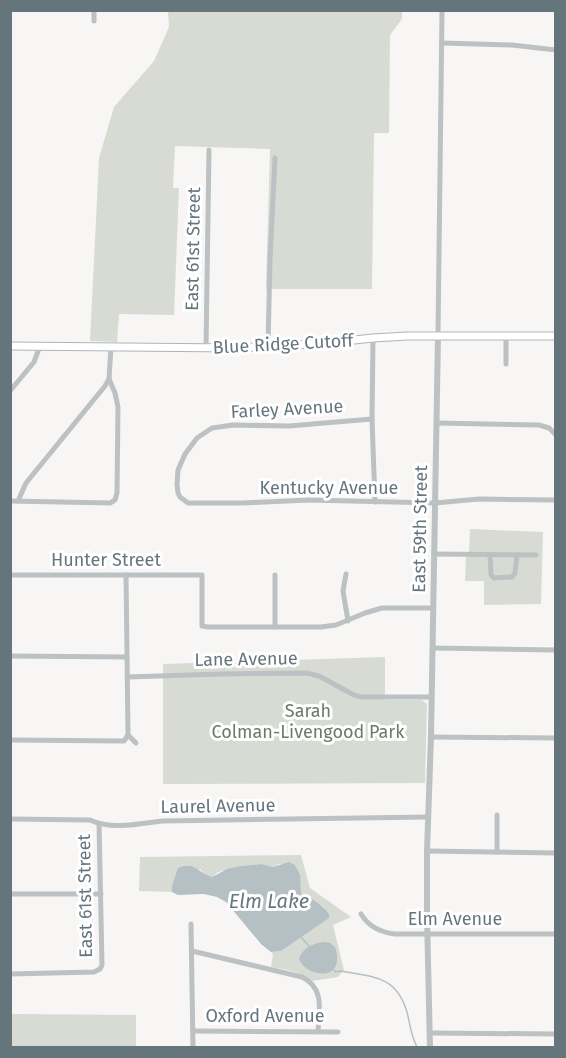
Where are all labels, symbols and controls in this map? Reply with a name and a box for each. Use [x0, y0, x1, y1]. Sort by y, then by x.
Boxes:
street label: East 61st Street [181, 186, 205, 311]
street label: Blue Ridge Cutoff [212, 329, 356, 359]
street label: Farley Avenue [230, 395, 344, 423]
street label: East 59th Street [408, 465, 432, 593]
street label: Kentucky Avenue [260, 477, 398, 499]
street label: Hunter Street [51, 549, 161, 571]
street label: Lane Avenue [194, 647, 298, 671]
park label: Sarah Colman-Livengood Park [212, 700, 405, 743]
street label: Laurel Avenue [160, 794, 276, 818]
street label: East 61st Street [73, 833, 97, 958]
water label: Elm Lake [229, 889, 309, 913]
street label: Elm Avenue [408, 908, 502, 930]
street label: Oxford Avenue [205, 1005, 325, 1027]

